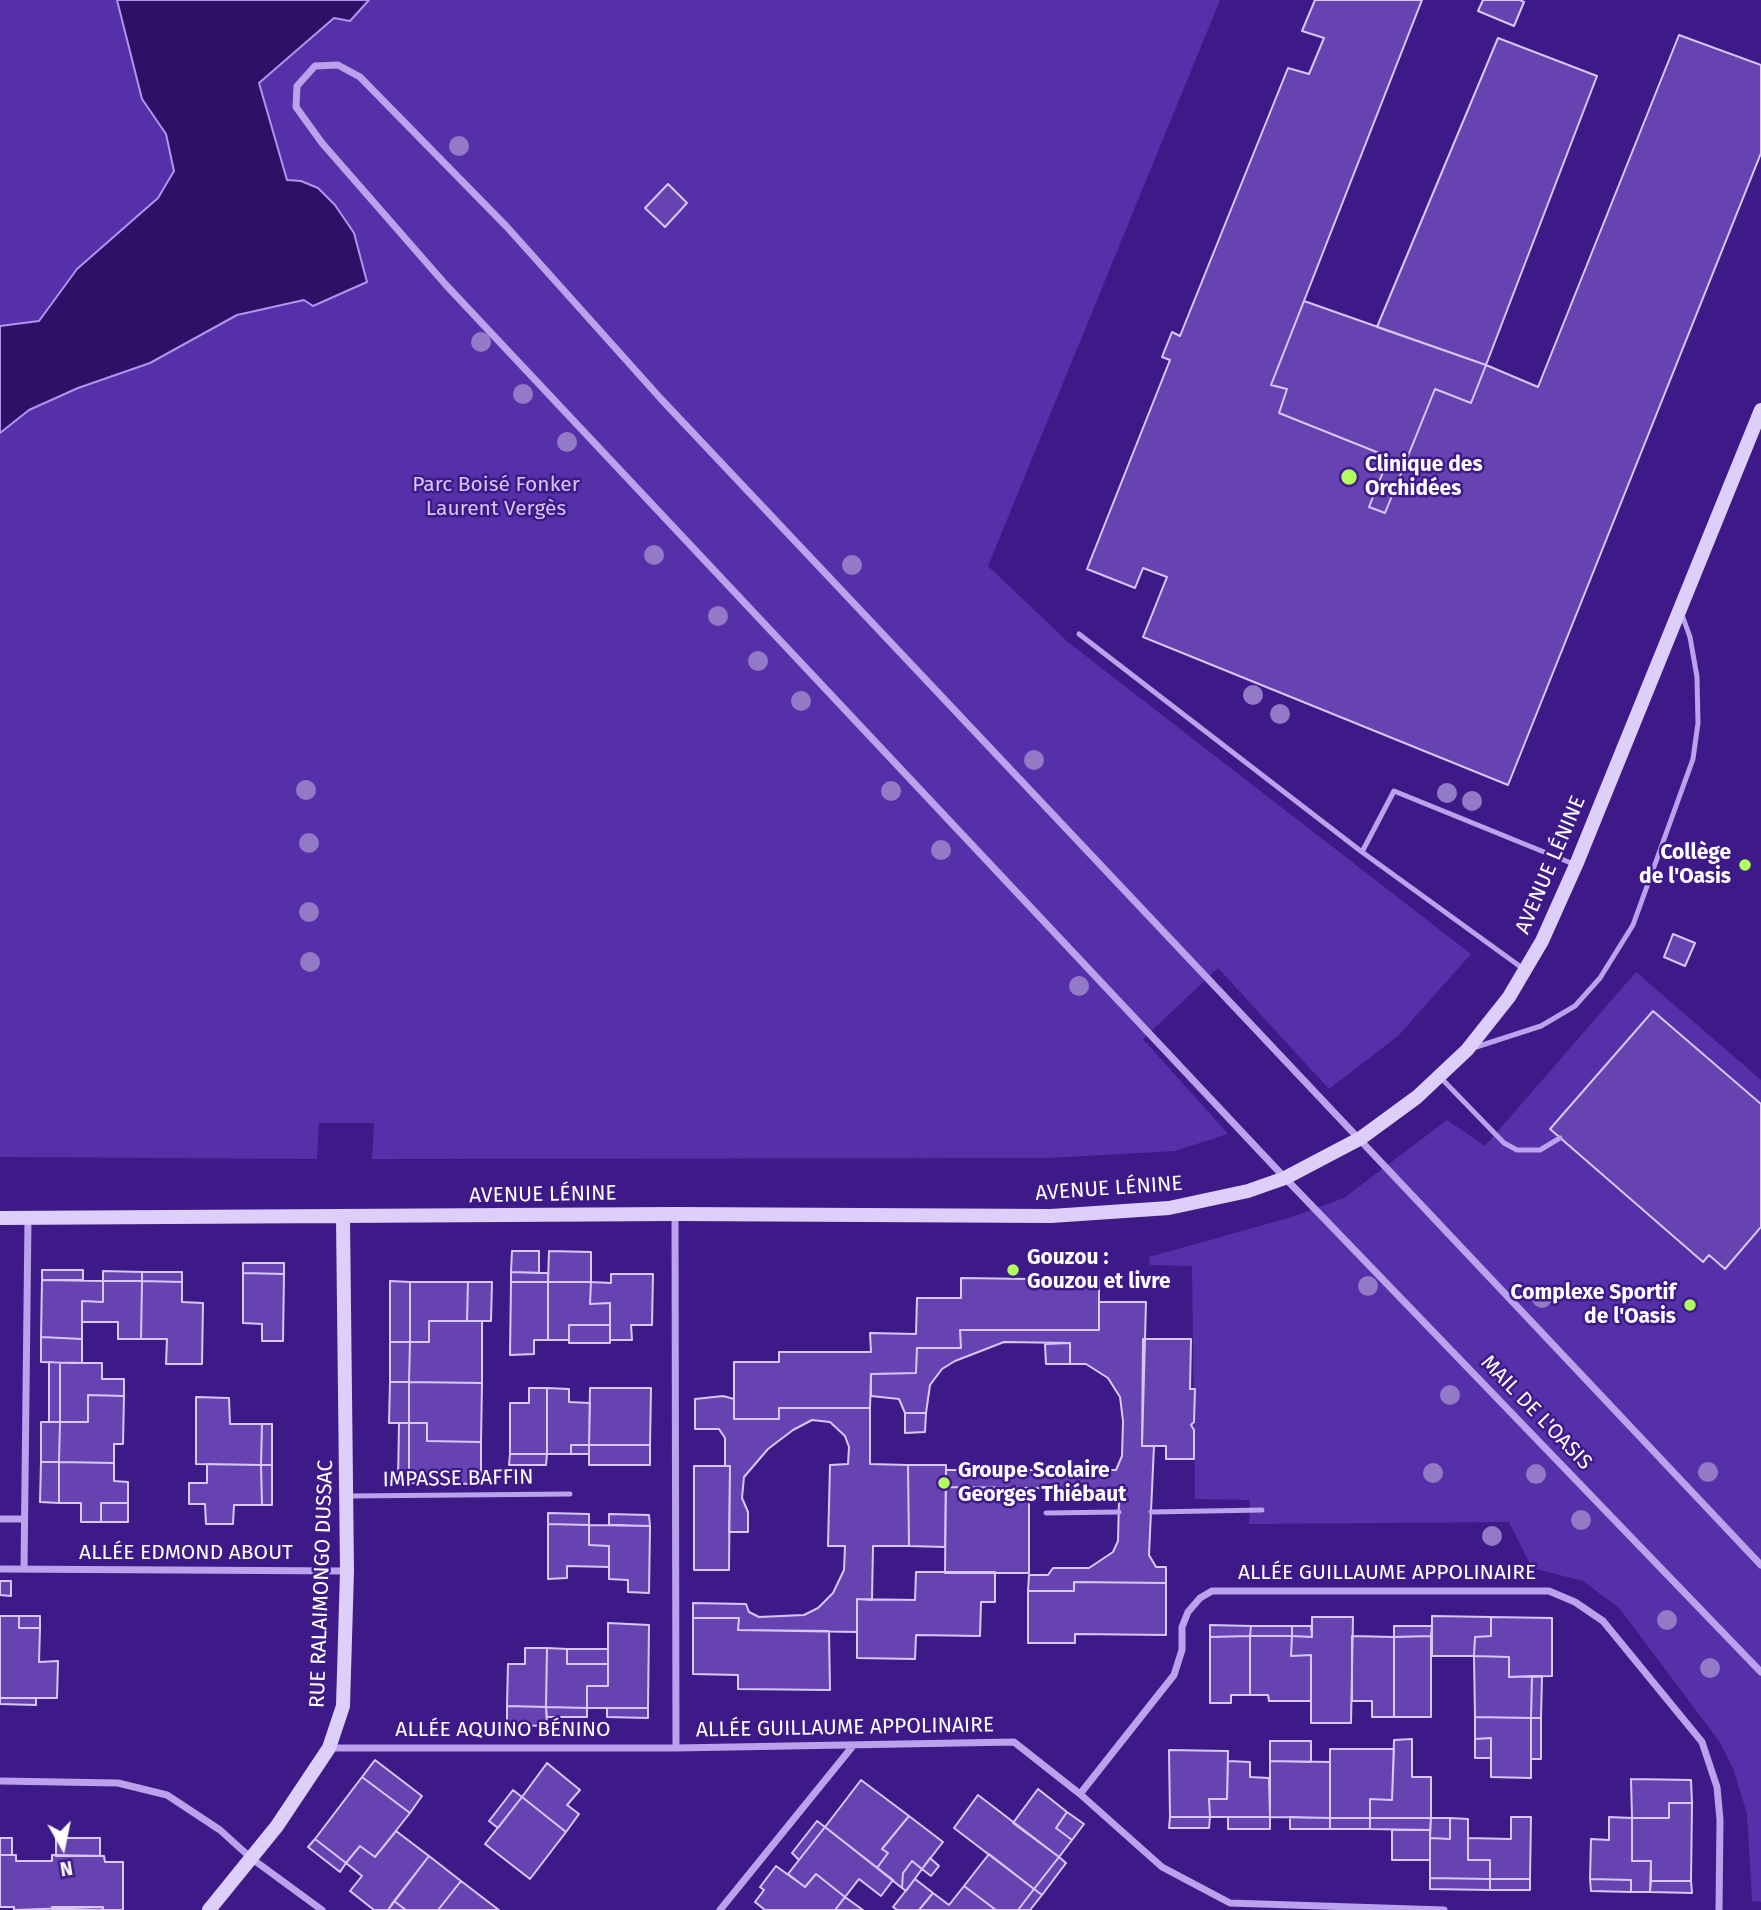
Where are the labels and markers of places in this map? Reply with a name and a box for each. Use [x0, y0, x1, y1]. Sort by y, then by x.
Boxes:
place label: Clinique des Orchidées [1365, 452, 1483, 502]
marker: Clinique des Orchidées [1339, 467, 1359, 487]
place label: Collège de l'Oasis [1639, 840, 1731, 890]
marker: Collège de l'Oasis [1737, 857, 1753, 873]
place label: Gouzou : Gouzou et livre [1027, 1245, 1171, 1295]
marker: Gouzou : Gouzou et livre [1005, 1262, 1021, 1278]
place label: Complexe Sportif de l'Oasis [1511, 1280, 1676, 1330]
marker: Complexe Sportif de l'Oasis [1682, 1297, 1698, 1313]
place label: Groupe Scolaire Georges Thiébaut [958, 1458, 1126, 1508]
marker: Groupe Scolaire Georges Thiébaut [936, 1475, 952, 1491]

